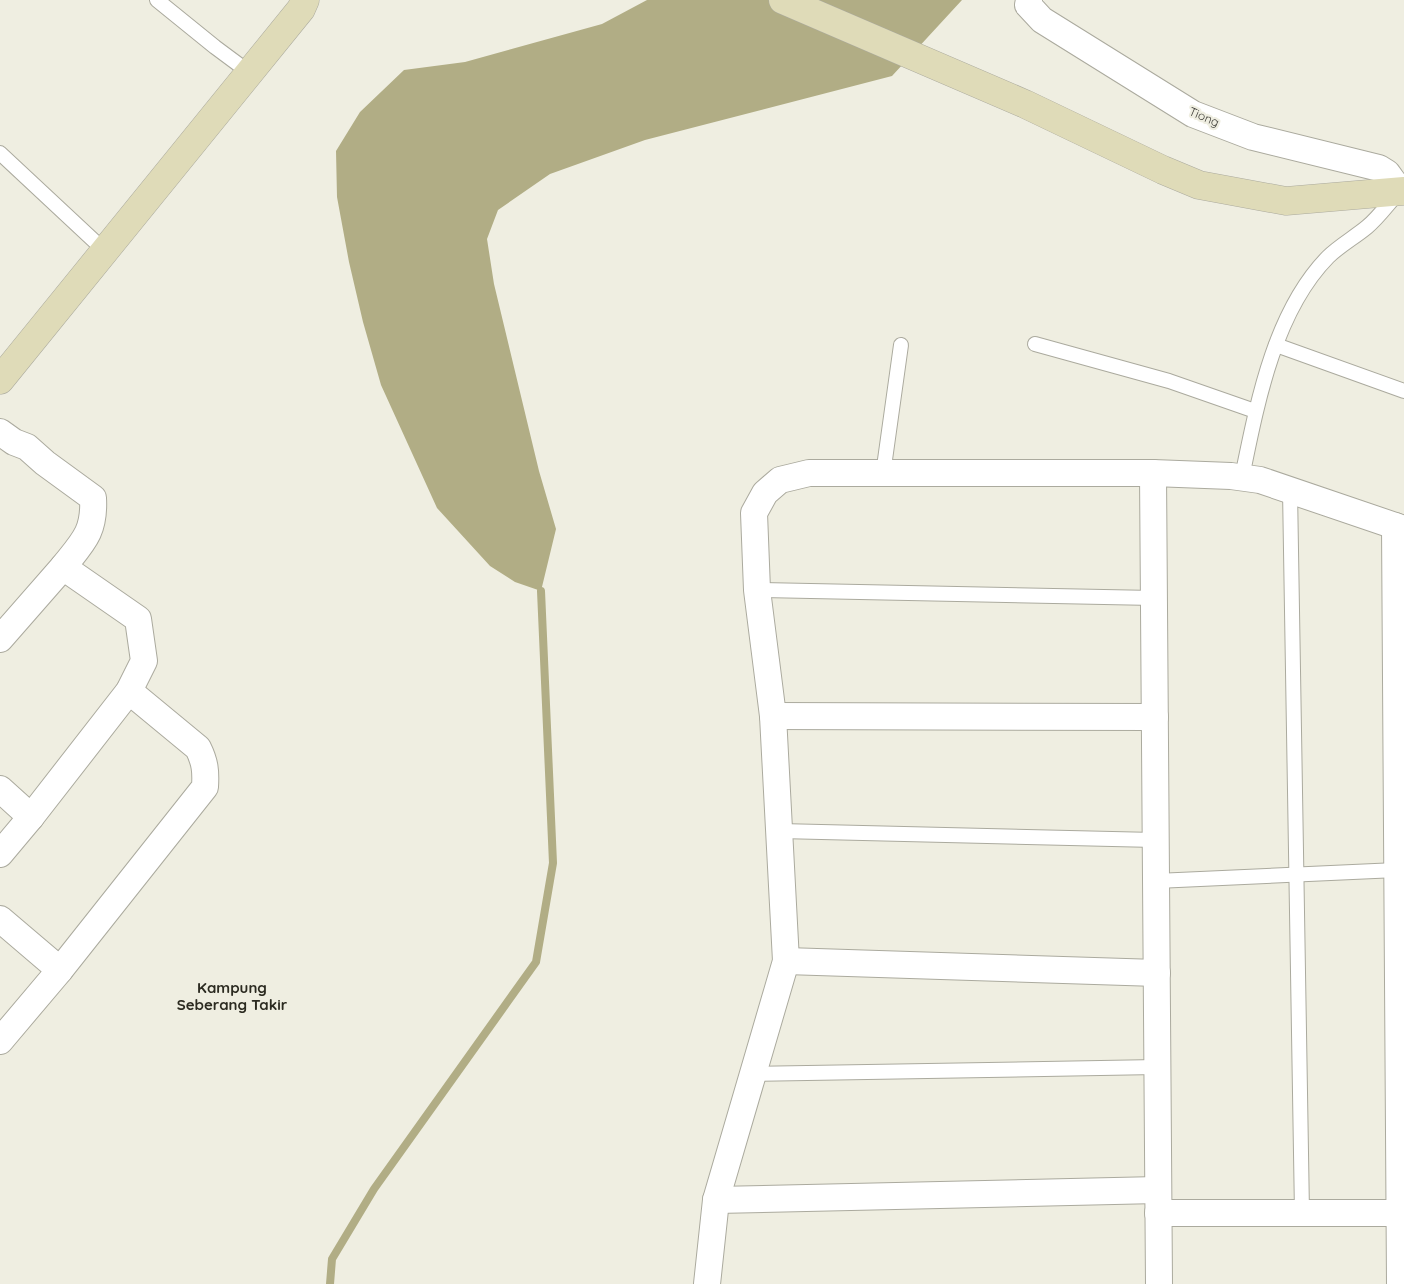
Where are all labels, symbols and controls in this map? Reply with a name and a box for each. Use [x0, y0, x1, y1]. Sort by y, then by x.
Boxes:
street label: Tiong [1187, 103, 1222, 130]
district label: Kampung Seberang Takir [177, 978, 288, 1014]

